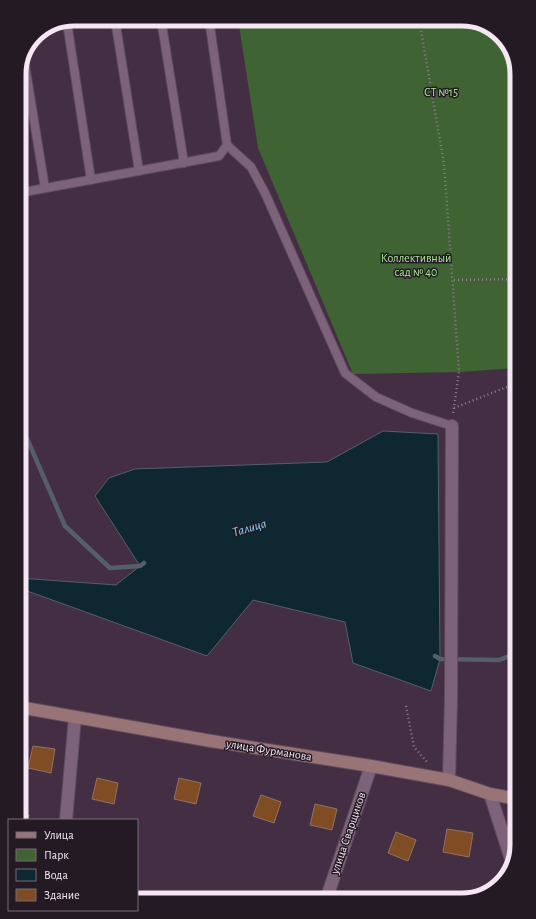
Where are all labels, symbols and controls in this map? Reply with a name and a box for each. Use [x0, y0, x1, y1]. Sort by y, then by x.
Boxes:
park label: СТ №15 [424, 86, 458, 98]
park label: Коллективный сад № 40 [381, 252, 451, 278]
water label: Талица [231, 517, 268, 539]
street label: улица Фурманова [224, 737, 313, 764]
street label: улица Сварщиков [328, 790, 369, 877]
legend [8, 819, 138, 911]
text: Улица [44, 829, 74, 841]
text: Парк [44, 849, 69, 861]
text: Вода [44, 869, 68, 881]
text: Здание [44, 889, 80, 901]

